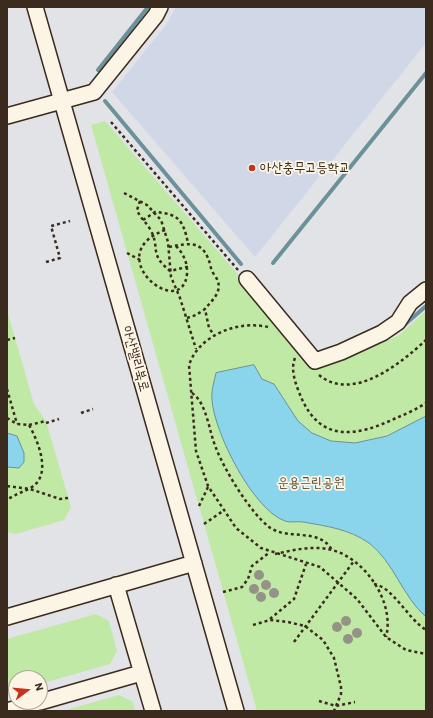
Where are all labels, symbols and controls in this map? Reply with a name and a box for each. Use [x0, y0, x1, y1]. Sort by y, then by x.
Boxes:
place label: 아산충무고등학교 [260, 160, 350, 176]
marker: 아산충무고등학교 [247, 163, 257, 173]
street label: 아산밸리북로 [118, 324, 152, 394]
park label: 운용근린공원 [277, 475, 345, 491]
north arrow [8, 670, 48, 710]
text: N [32, 681, 46, 692]

